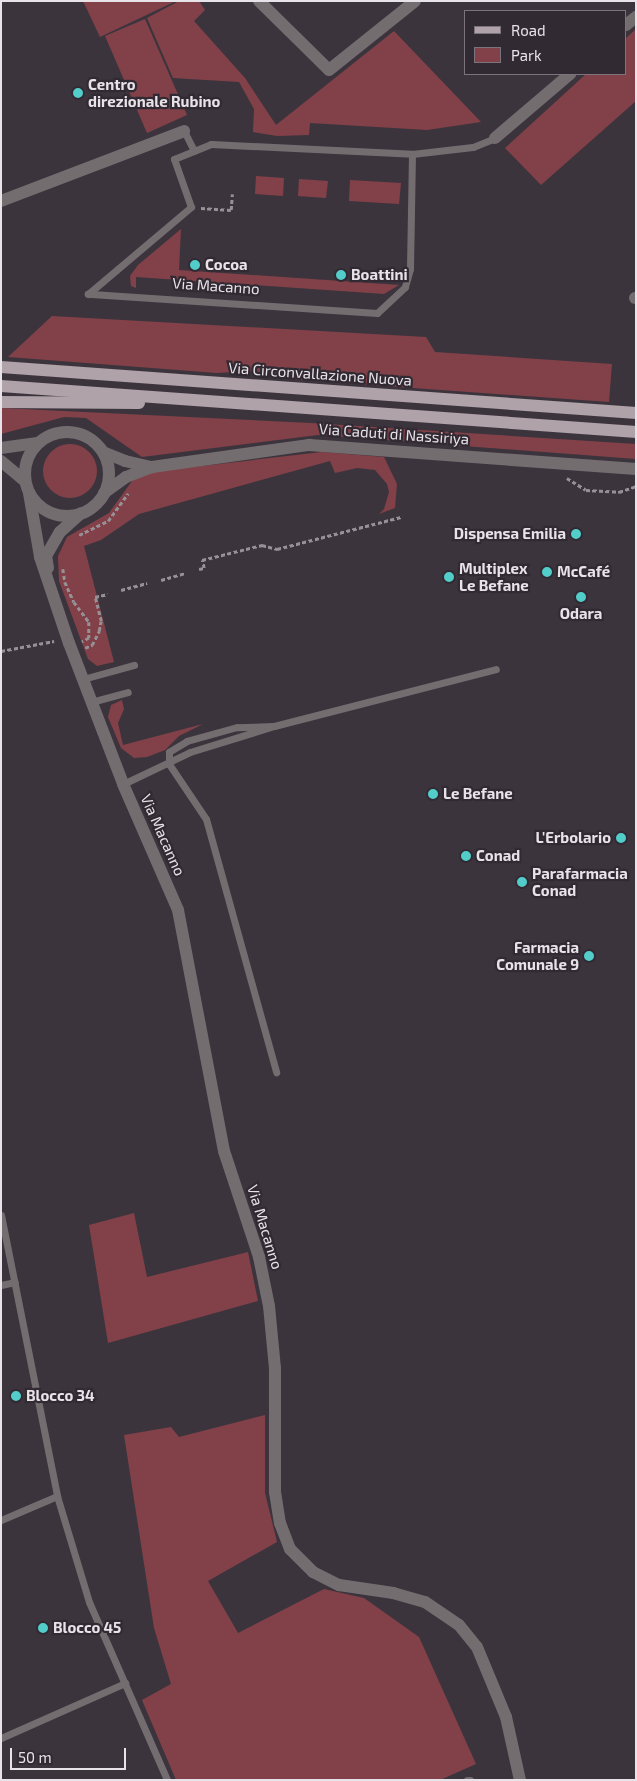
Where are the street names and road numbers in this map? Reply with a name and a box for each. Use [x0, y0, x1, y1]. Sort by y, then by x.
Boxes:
street label: Via Macanno [172, 274, 260, 298]
street label: Via Circonvallazione Nuova [228, 359, 412, 389]
street label: Via Caduti di Nassiriya [318, 420, 470, 448]
street label: Via Macanno [137, 791, 189, 879]
street label: Via Macanno [244, 1183, 286, 1271]

